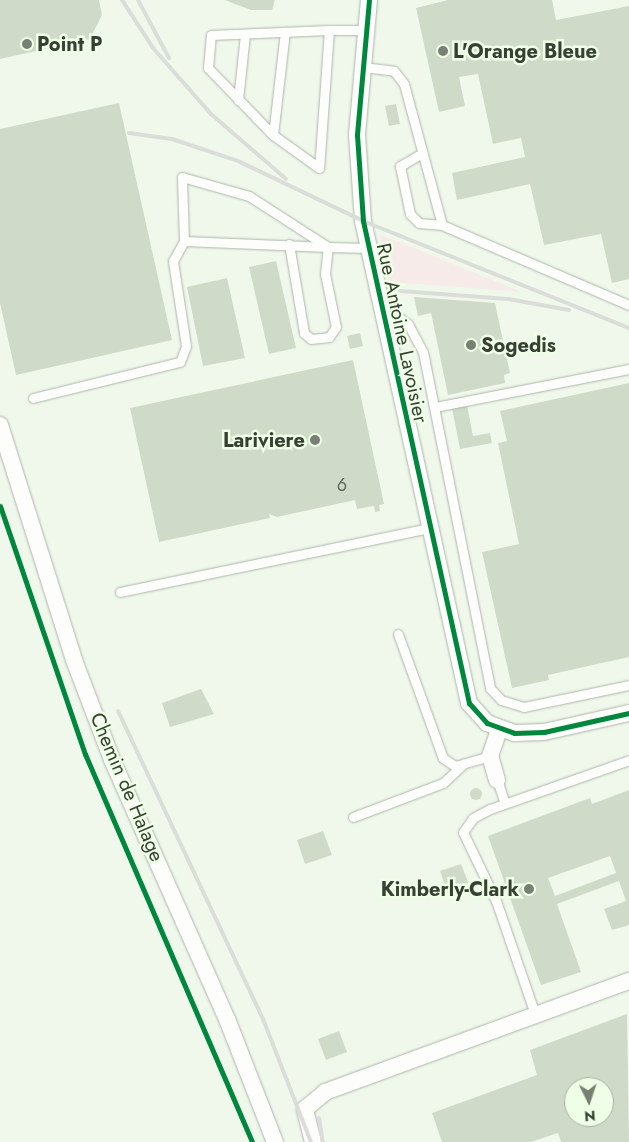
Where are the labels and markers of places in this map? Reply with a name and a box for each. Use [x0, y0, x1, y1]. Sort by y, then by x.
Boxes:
place label: Point P [37, 32, 102, 56]
marker: Point P [21, 38, 33, 50]
place label: L'Orange Bleue [453, 39, 597, 63]
marker: L'Orange Bleue [437, 45, 449, 57]
place label: Sogedis [481, 333, 556, 357]
marker: Sogedis [465, 339, 477, 351]
place label: Lariviere [223, 428, 305, 452]
marker: Lariviere [309, 434, 321, 446]
place label: Kimberly-Clark [381, 877, 519, 901]
marker: Kimberly-Clark [523, 883, 535, 895]

